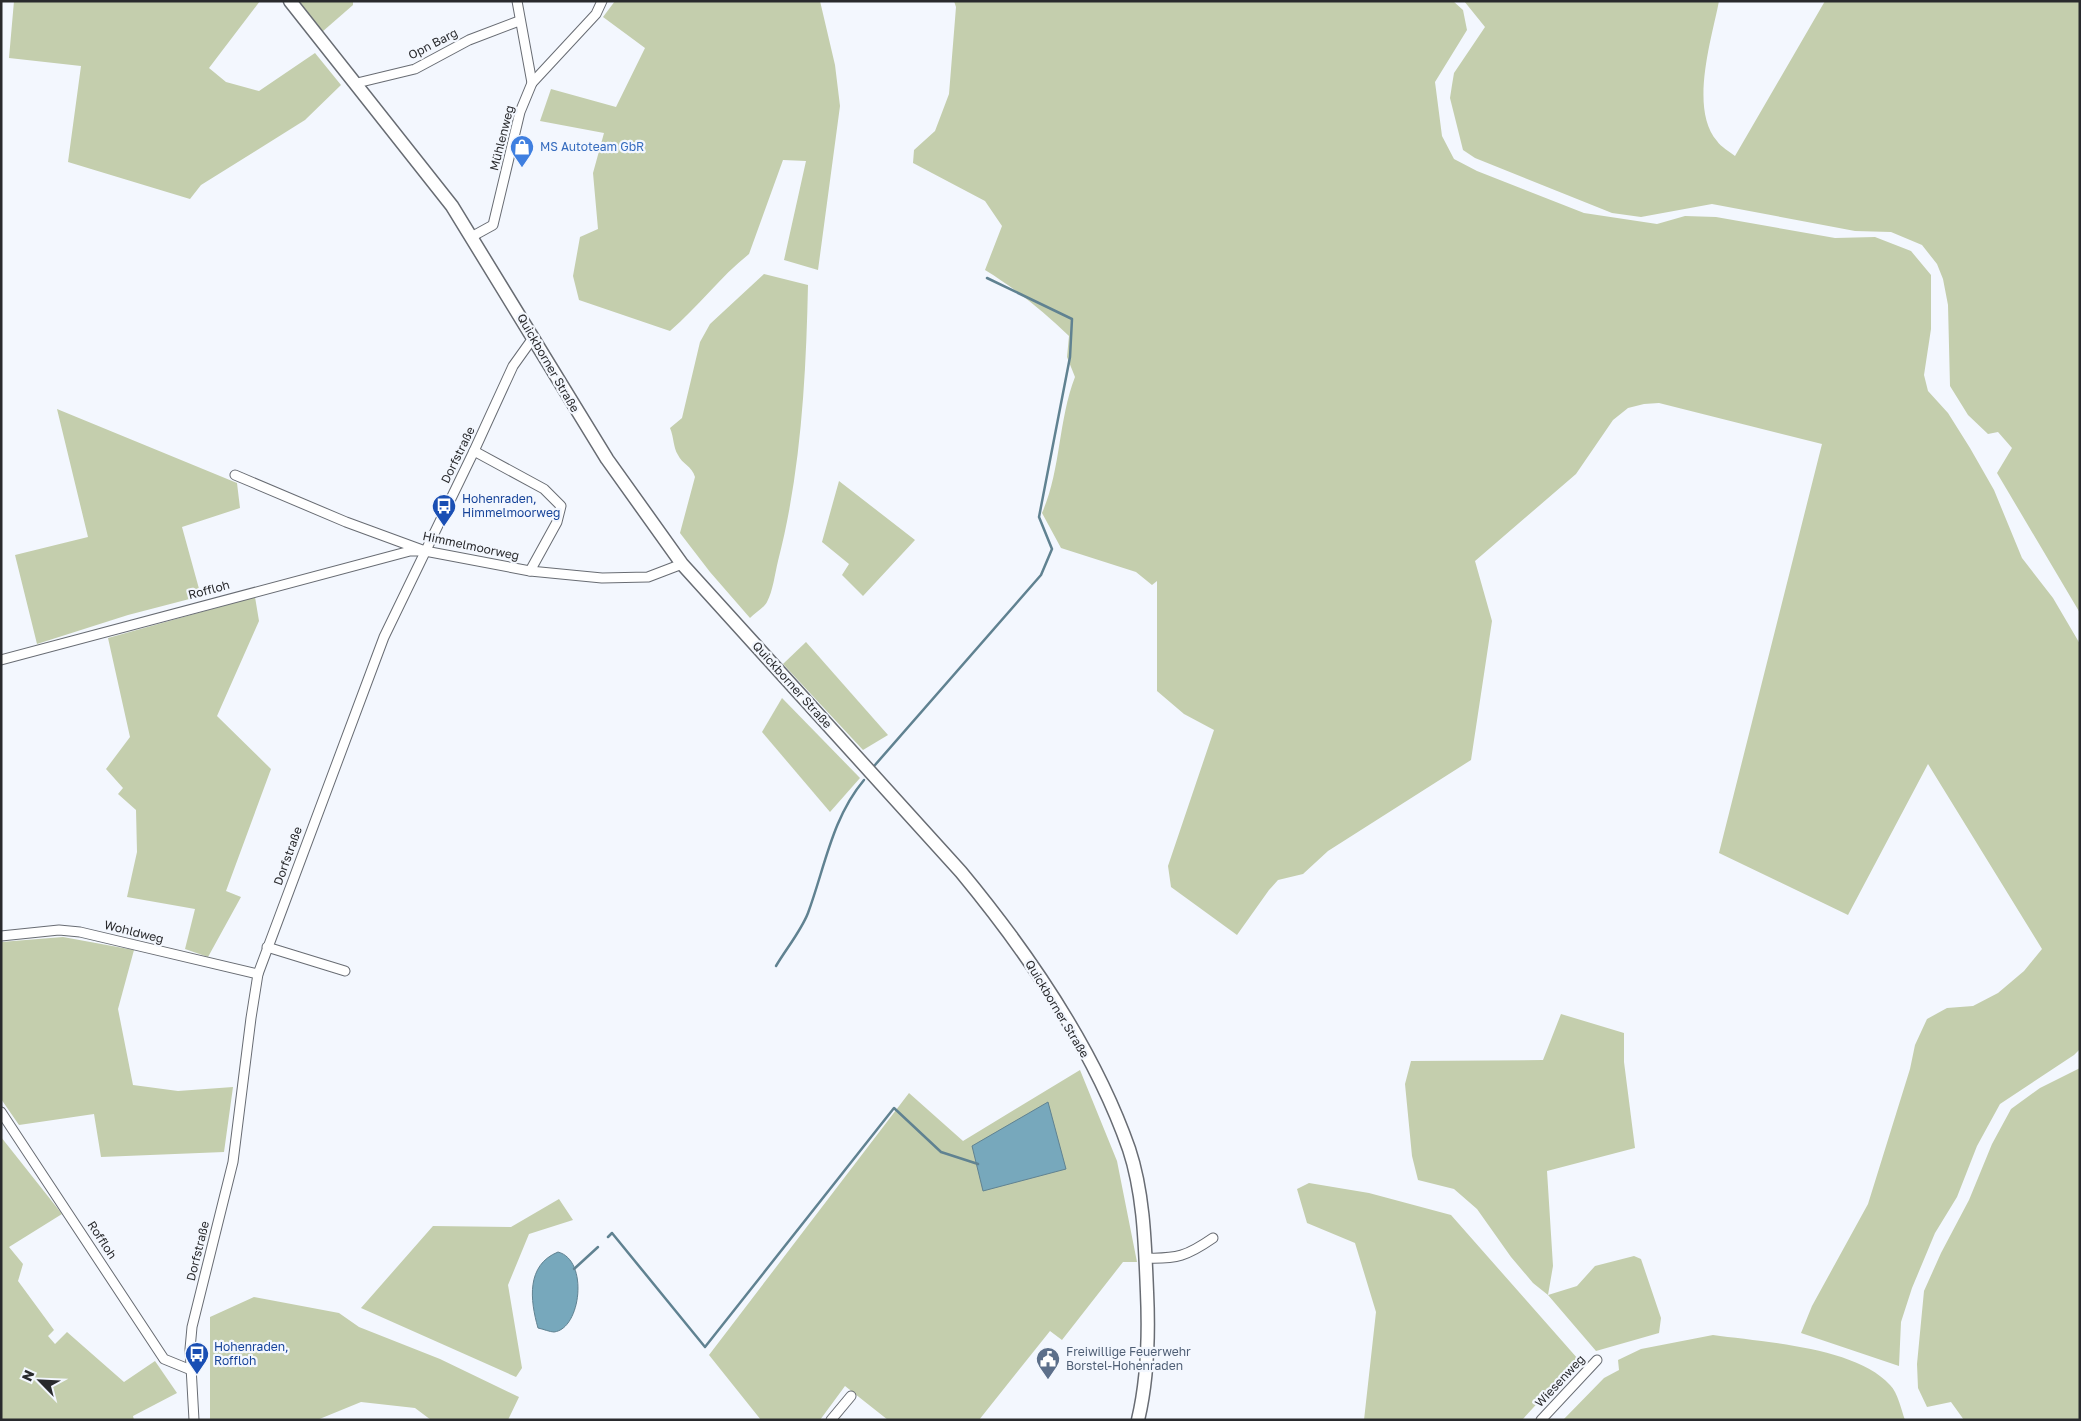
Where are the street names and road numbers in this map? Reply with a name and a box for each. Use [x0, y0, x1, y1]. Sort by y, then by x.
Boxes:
street label: Opn Barg [406, 25, 460, 62]
street label: Mühlenweg [486, 104, 517, 172]
street label: Quickborner Straße [514, 311, 583, 415]
street label: Dorfstraße [437, 424, 478, 486]
street label: Himmelmoorweg [421, 528, 521, 563]
street label: Roffloh [186, 577, 231, 602]
street label: Quickborner Straße [750, 638, 835, 731]
street label: Dorfstraße [270, 824, 305, 887]
street label: Wohldweg [103, 917, 165, 946]
street label: Quickborner Straße [1022, 957, 1093, 1060]
street label: Roffloh [85, 1218, 120, 1262]
street label: Dorfstraße [183, 1219, 212, 1282]
street label: Wiesenweg [1532, 1351, 1588, 1410]

